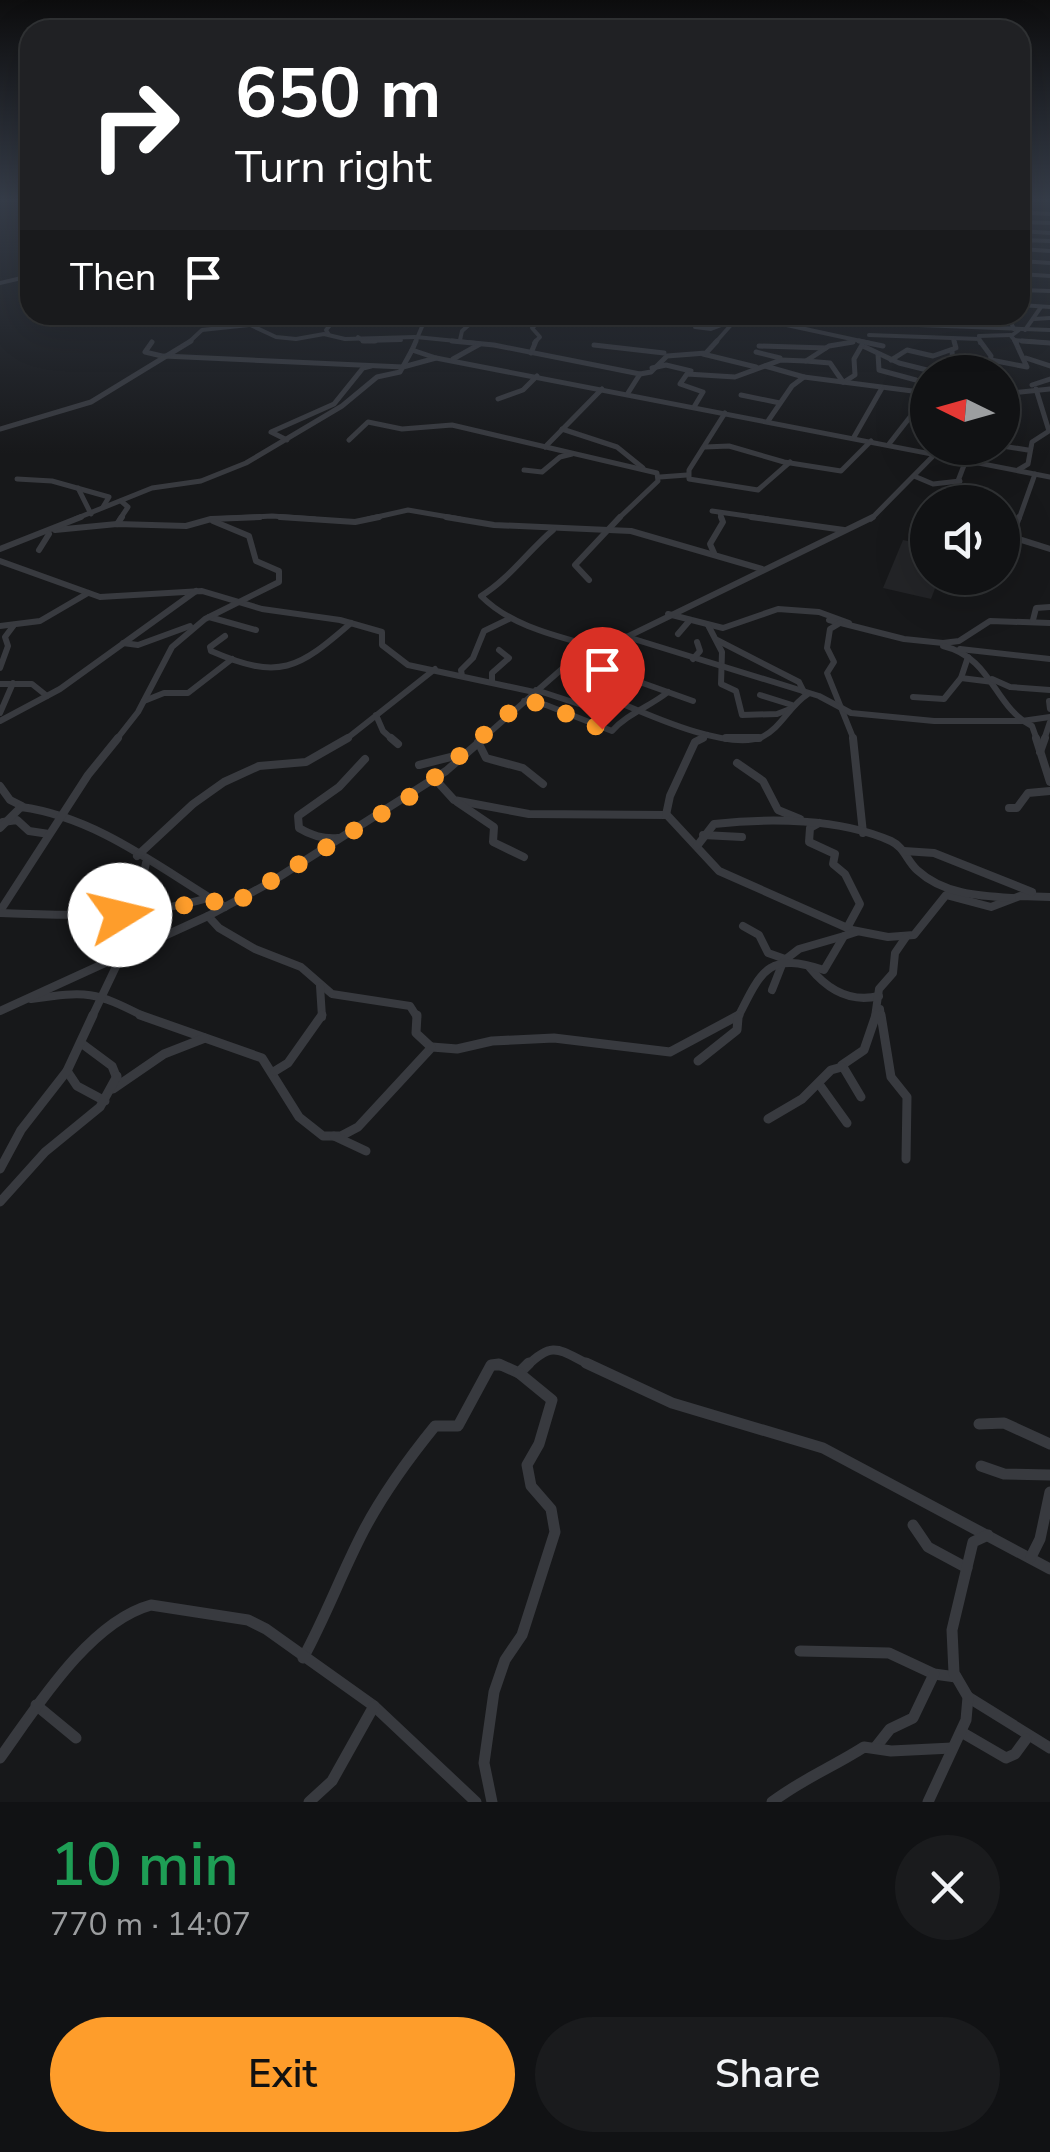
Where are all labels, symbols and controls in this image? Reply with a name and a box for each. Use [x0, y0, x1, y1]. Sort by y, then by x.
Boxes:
text: 650 m [235, 46, 441, 142]
icon: right [70, 60, 200, 190]
text: Turn right [235, 137, 432, 198]
icon: arrive [176, 250, 231, 305]
text: Then [70, 252, 156, 303]
north arrow [910, 355, 1020, 465]
map controls [910, 355, 1020, 595]
button: sound [910, 485, 1020, 595]
pin [560, 627, 645, 730]
icon: arrive [575, 642, 630, 697]
position arrow [68, 863, 172, 967]
text: 10 min [50, 1824, 239, 1906]
button: close [895, 1835, 1000, 1940]
text: 770 m · 14:07 [50, 1903, 251, 1946]
button: Exit [50, 2017, 515, 2132]
button: Share [535, 2017, 1000, 2132]

